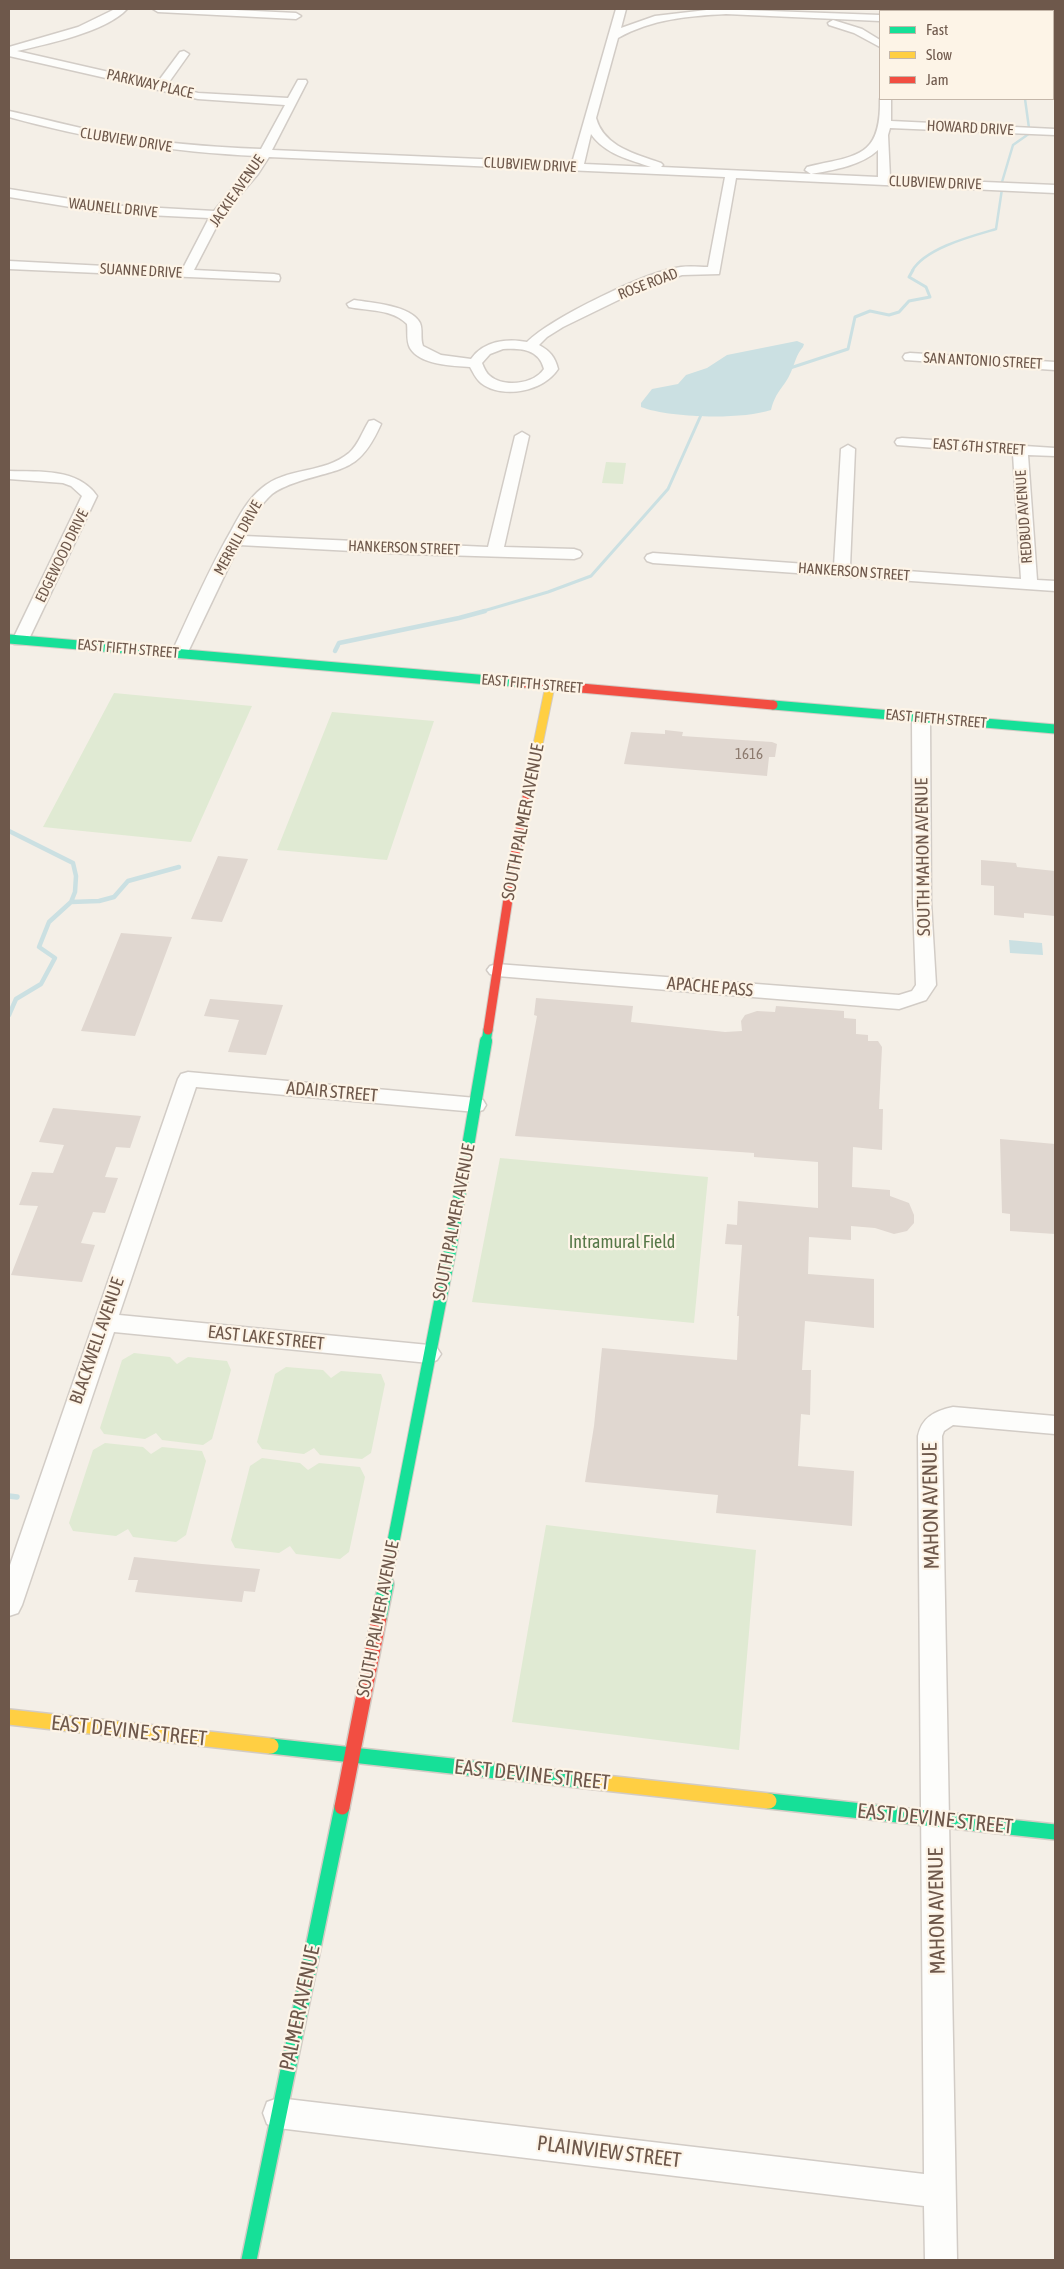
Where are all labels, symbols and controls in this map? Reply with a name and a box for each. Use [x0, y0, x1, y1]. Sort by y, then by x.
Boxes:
legend [879, 10, 1054, 100]
text: Fast [926, 21, 948, 38]
text: Slow [926, 46, 952, 63]
street label: PARKWAY PLACE [105, 65, 195, 103]
text: Jam [926, 71, 949, 88]
street label: HOWARD DRIVE [926, 117, 1014, 139]
street label: CLUBVIEW DRIVE [79, 124, 173, 156]
street label: JACKIE AVENUE [206, 152, 268, 230]
street label: CLUBVIEW DRIVE [483, 154, 577, 176]
street label: CLUBVIEW DRIVE [888, 172, 982, 194]
street label: WAUNELL DRIVE [68, 194, 158, 222]
street label: SUANNE DRIVE [100, 260, 182, 282]
street label: ROSE ROAD [615, 264, 681, 304]
street label: SAN ANTONIO STREET [923, 349, 1043, 373]
street label: EAST 6TH STREET [932, 435, 1026, 459]
street label: REDBUD AVENUE [1012, 470, 1036, 564]
street label: MERRILL DRIVE [210, 498, 266, 578]
street label: EDGEWOOD DRIVE [32, 507, 92, 605]
street label: HANKERSON STREET [348, 537, 460, 559]
street label: HANKERSON STREET [798, 559, 910, 585]
street label: EAST FIFTH STREET [77, 636, 179, 662]
street label: EAST FIFTH STREET [481, 671, 583, 697]
street label: EAST FIFTH STREET [885, 706, 987, 732]
street label: SOUTH PALMER AVENUE [497, 742, 549, 902]
house number: 1616 [735, 745, 763, 763]
street label: SOUTH MAHON AVENUE [911, 778, 935, 936]
street label: APACHE PASS [666, 972, 754, 1002]
street label: ADAIR STREET [285, 1077, 379, 1107]
street label: SOUTH PALMER AVENUE [428, 1142, 480, 1302]
park label: Intramural Field [569, 1231, 675, 1253]
street label: BLACKWELL AVENUE [65, 1275, 129, 1407]
street label: EAST LAKE STREET [207, 1321, 325, 1355]
street label: MAHON AVENUE [917, 1442, 945, 1570]
street label: SOUTH PALMER AVENUE [352, 1539, 404, 1699]
street label: EAST DEVINE STREET [50, 1710, 208, 1752]
street label: EAST DEVINE STREET [453, 1754, 611, 1796]
street label: EAST DEVINE STREET [856, 1798, 1014, 1840]
street label: MAHON AVENUE [923, 1847, 951, 1975]
street label: PALMER AVENUE [274, 1943, 326, 2073]
street label: PLAINVIEW STREET [536, 2131, 682, 2173]

